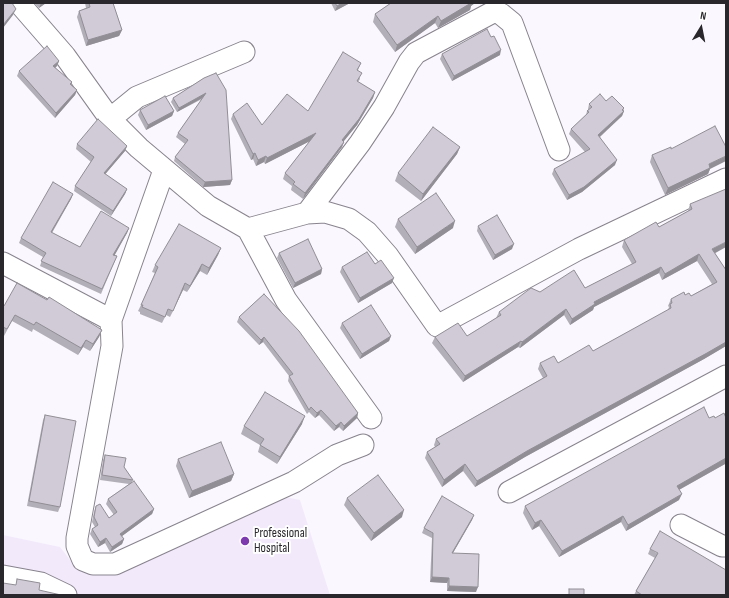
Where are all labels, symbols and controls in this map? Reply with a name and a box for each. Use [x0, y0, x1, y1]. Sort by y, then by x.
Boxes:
north arrow [681, 8, 721, 48]
text: N [699, 9, 707, 23]
place label: Professional Hospital [254, 526, 307, 557]
marker: Professional Hospital [239, 535, 251, 547]

